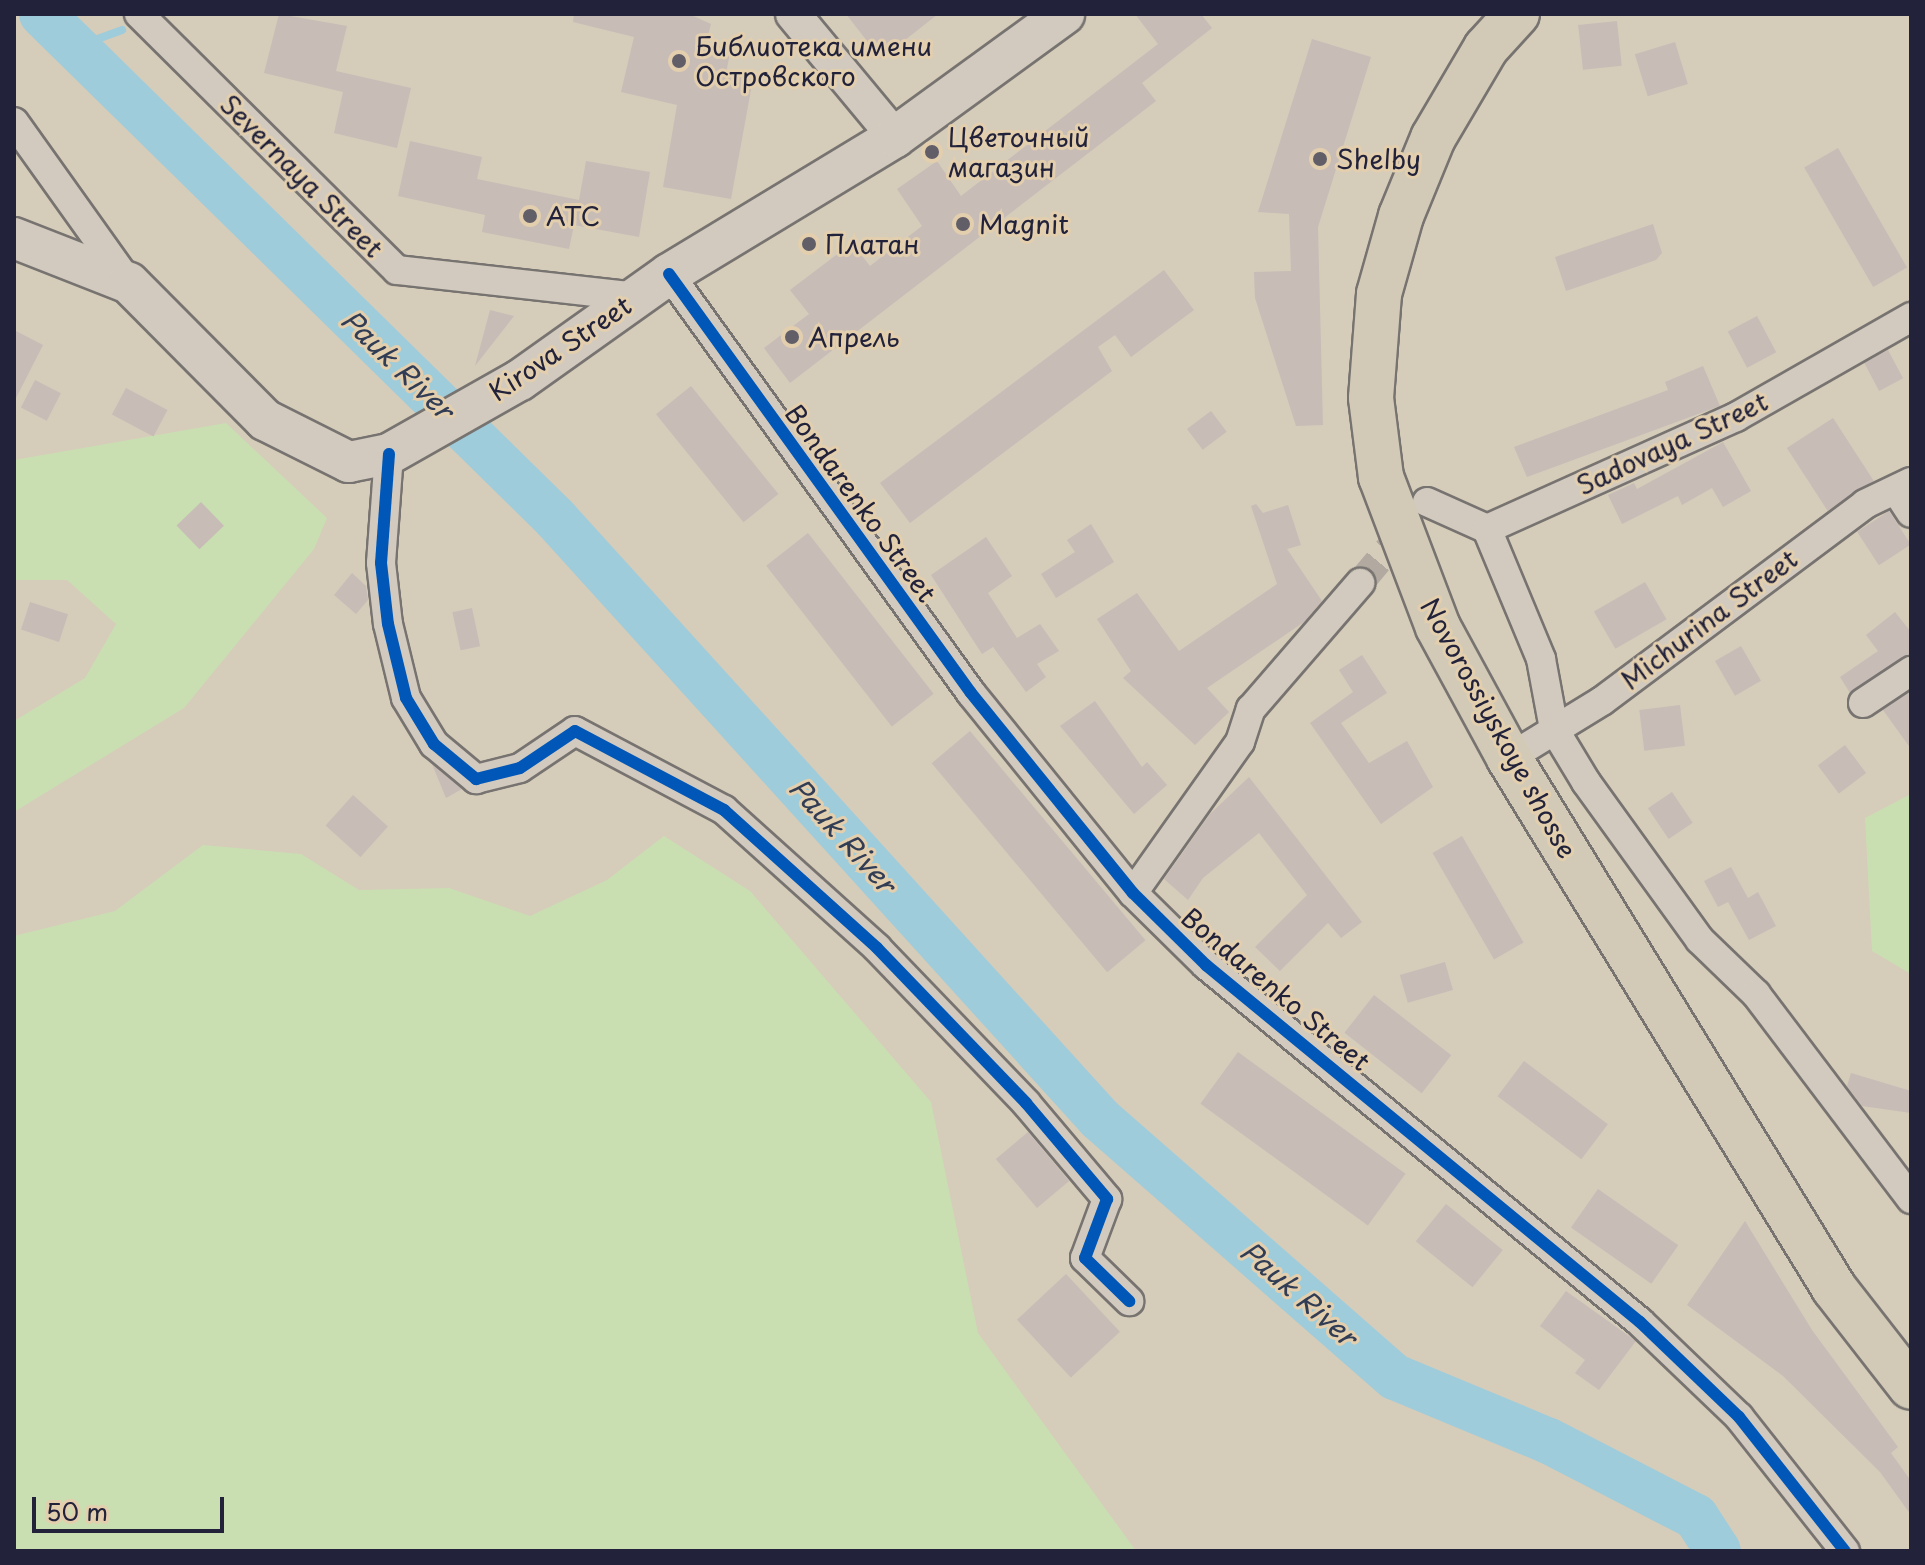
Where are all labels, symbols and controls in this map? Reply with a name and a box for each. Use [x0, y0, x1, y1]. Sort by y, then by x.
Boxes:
place label: Библиотека имени Островского [695, 30, 933, 92]
marker: Библиотека имени Островского [670, 52, 688, 70]
street label: Severnaya Street [214, 88, 390, 264]
place label: Цветочный магазин [948, 121, 1089, 182]
marker: Цветочный магазин [923, 143, 941, 161]
place label: Shelby [1336, 143, 1421, 175]
marker: Shelby [1311, 150, 1329, 168]
place label: АТС [546, 200, 600, 232]
marker: АТС [521, 207, 539, 225]
place label: Magnit [979, 208, 1069, 240]
marker: Magnit [954, 215, 972, 233]
place label: Платан [825, 228, 919, 260]
marker: Платан [800, 235, 818, 253]
street label: Kirova Street [483, 289, 637, 407]
water label: Pauk River [334, 302, 462, 426]
place label: Апрель [808, 321, 900, 353]
marker: Апрель [783, 328, 801, 346]
street label: Sadovaya Street [1571, 385, 1773, 501]
street label: Bondarenko Street [779, 398, 943, 608]
street label: Michurina Street [1615, 543, 1803, 695]
street label: Novorossiyskoye shosse [1414, 592, 1584, 864]
water label: Pauk River [782, 770, 904, 900]
street label: Bondarenko Street [1175, 901, 1377, 1077]
water label: Pauk River [1233, 1233, 1365, 1353]
scale bar [36, 1481, 228, 1531]
text: 50 m [46, 1493, 108, 1529]

